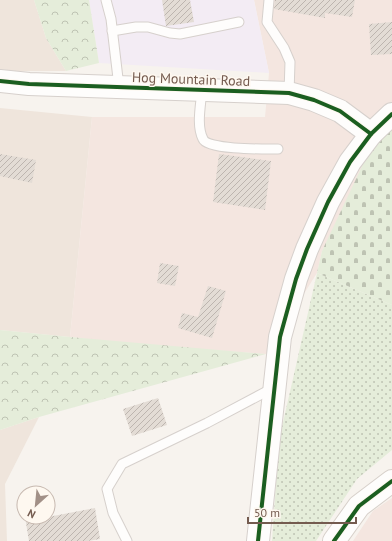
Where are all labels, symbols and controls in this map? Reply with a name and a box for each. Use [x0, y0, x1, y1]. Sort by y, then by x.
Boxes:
street label: Hog Mountain Road [132, 68, 250, 90]
north arrow [16, 485, 56, 525]
scale bar [248, 499, 356, 525]
text: 50 m [254, 505, 280, 520]
text: N [25, 506, 38, 522]

